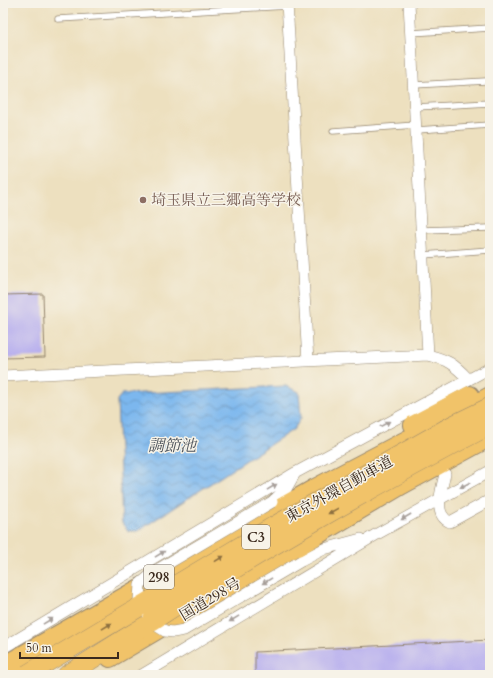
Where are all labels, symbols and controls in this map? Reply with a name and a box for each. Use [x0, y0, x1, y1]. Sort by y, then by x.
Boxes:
place label: 埼玉県立三郷高等学校 [151, 190, 301, 210]
marker: 埼玉県立三郷高等学校 [138, 195, 148, 205]
one-way arrow [379, 421, 391, 427]
water label: 調節池 [148, 435, 198, 457]
street label: 東京外環自動車道 [282, 451, 396, 527]
one-way arrow [459, 481, 471, 488]
one-way arrow [266, 484, 278, 491]
one-way arrow [327, 507, 339, 514]
one-way arrow [400, 514, 412, 521]
road number: C3 [242, 525, 270, 549]
one-way arrow [155, 550, 165, 558]
one-way arrow [213, 556, 225, 563]
road number: 298 [144, 565, 174, 589]
street label: 国道298号 [176, 573, 244, 625]
one-way arrow [261, 578, 273, 585]
one-way arrow [228, 615, 240, 622]
one-way arrow [42, 617, 54, 624]
one-way arrow [101, 622, 113, 629]
scale bar [20, 634, 118, 660]
text: 50 m [26, 640, 53, 656]

